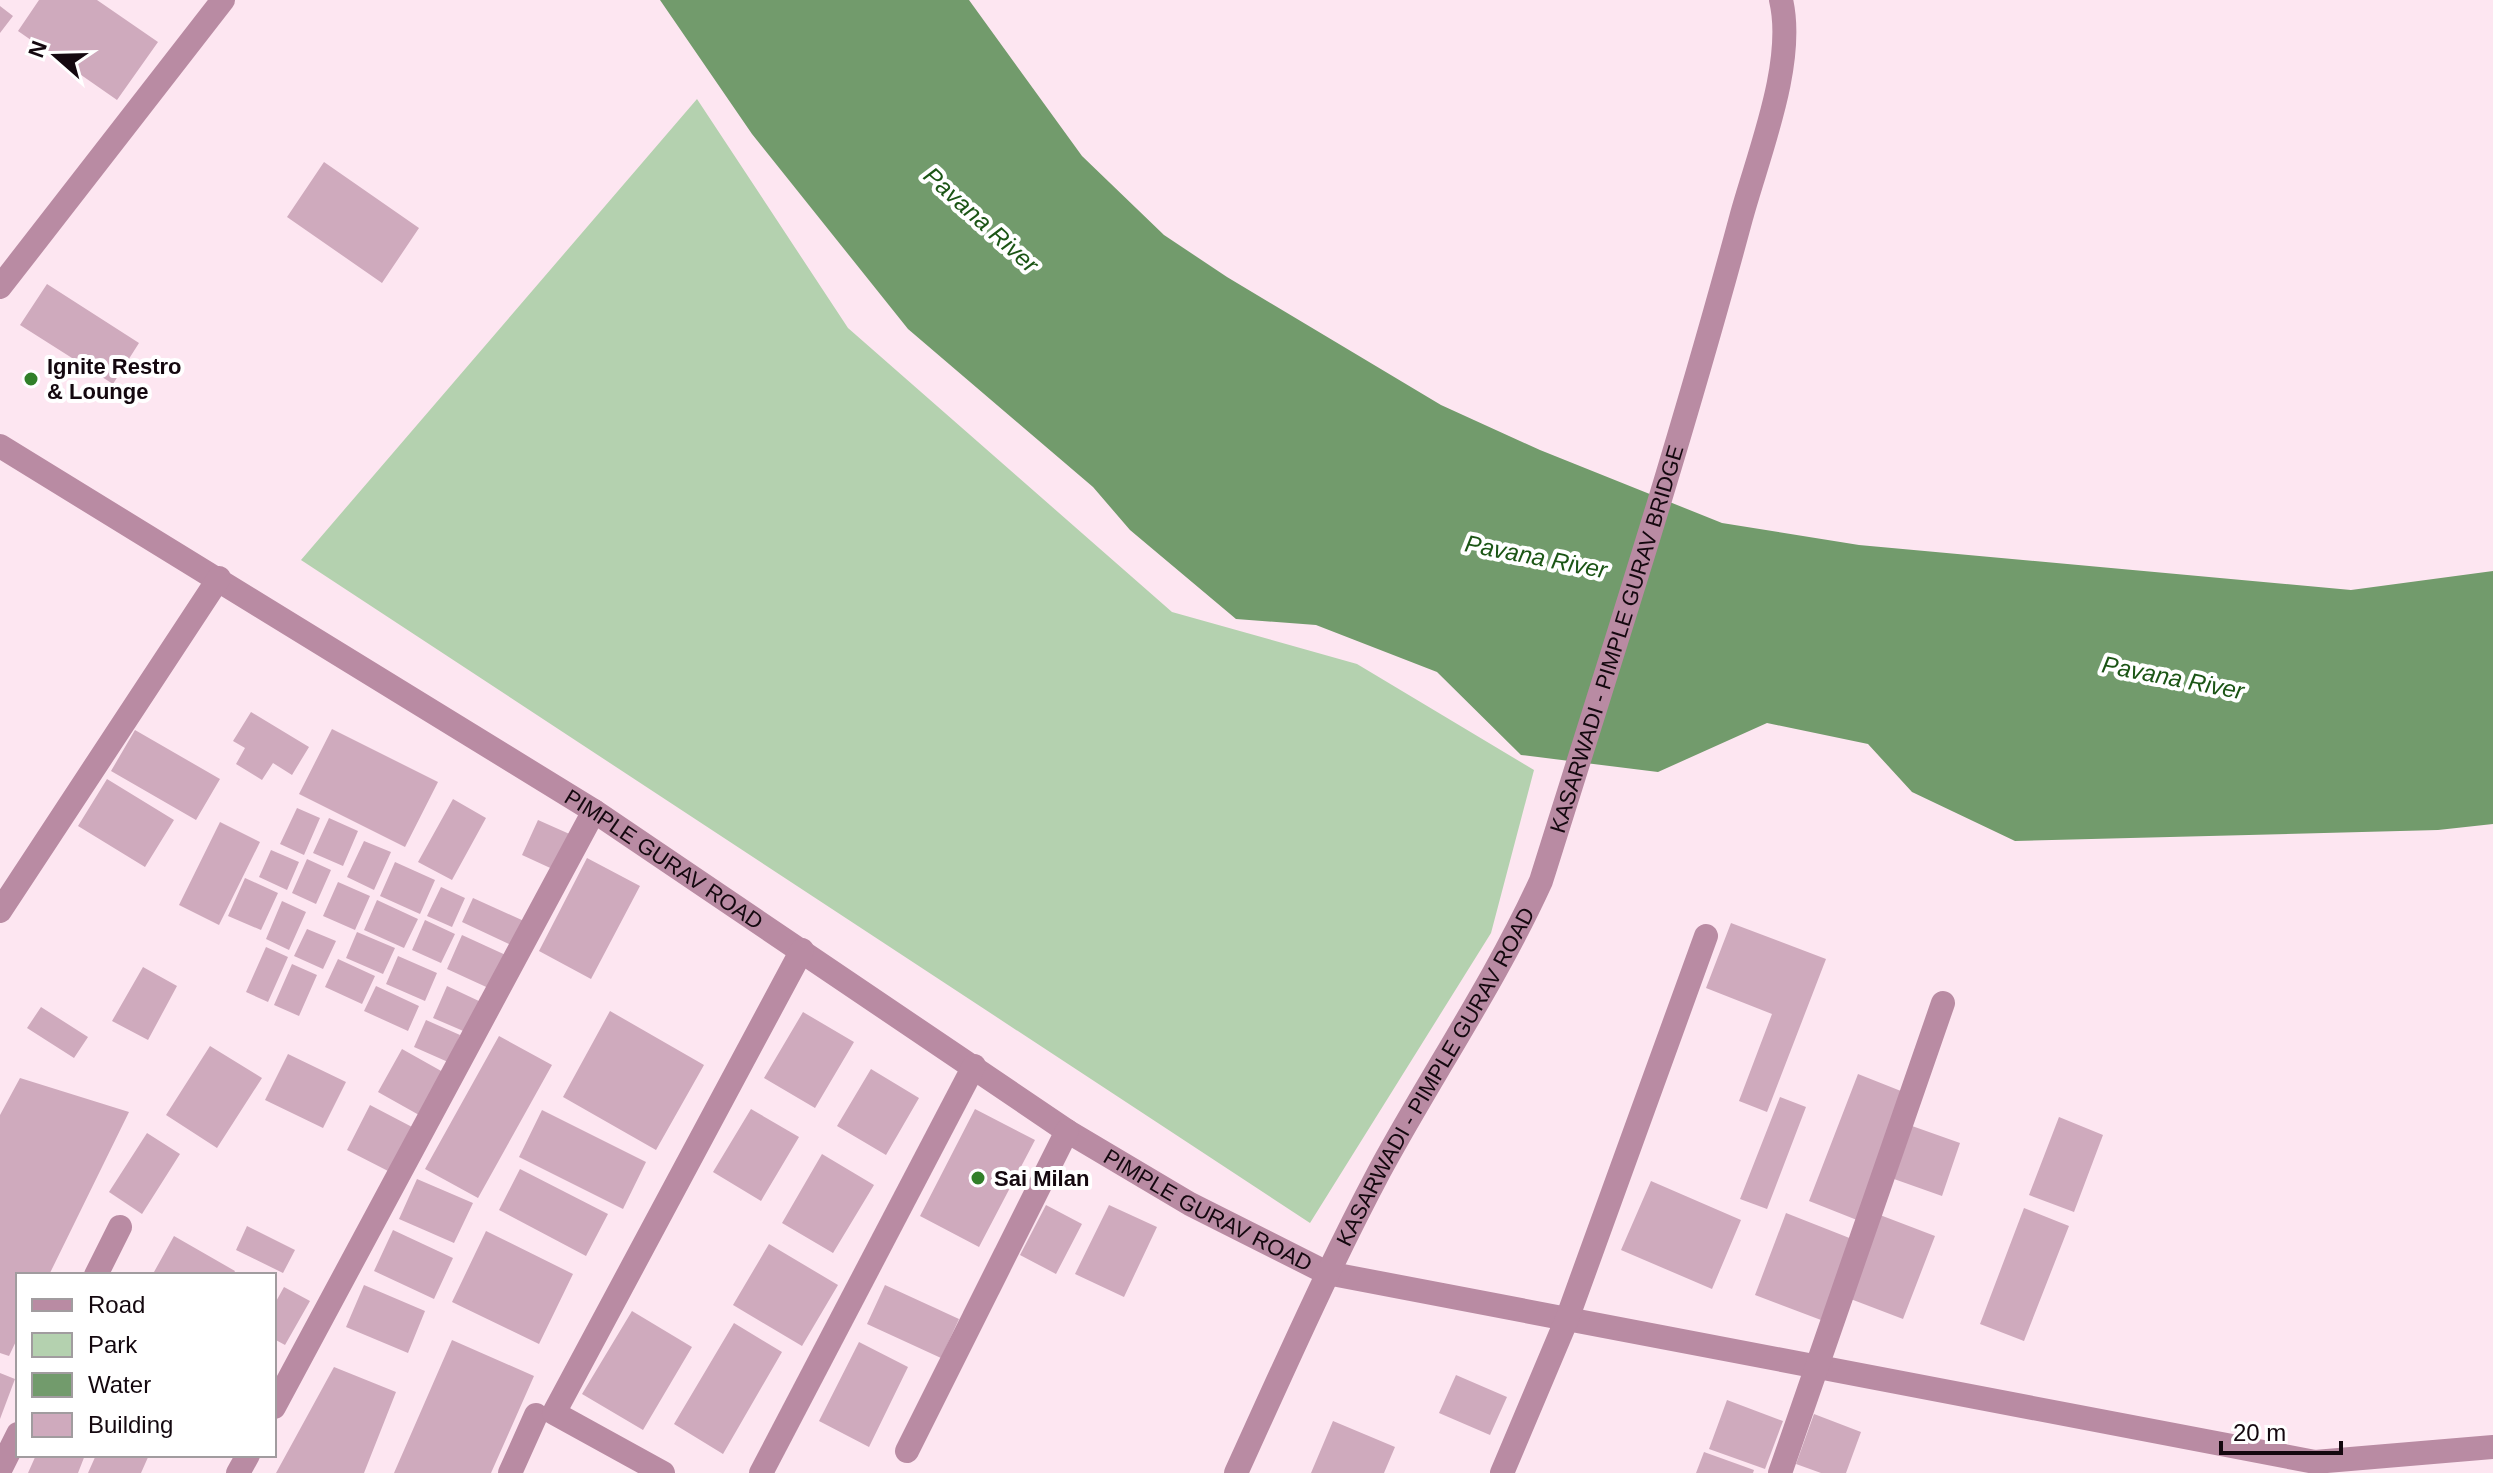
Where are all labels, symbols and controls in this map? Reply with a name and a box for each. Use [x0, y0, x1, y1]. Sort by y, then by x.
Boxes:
north arrow [16, 16, 96, 96]
text: N [23, 38, 52, 61]
water label: Pavana River [919, 161, 1045, 279]
place label: Ignite Restro & Lounge [47, 354, 181, 404]
marker: Ignite Restro & Lounge [22, 370, 40, 388]
street label: KASARWADI - PIMPLE GURAV BRIDGE [1545, 442, 1689, 836]
water label: Pavana River [1463, 530, 1610, 584]
water label: Pavana River [2100, 651, 2247, 705]
street label: PIMPLE GURAV ROAD [560, 784, 768, 935]
street label: KASARWADI - PIMPLE GURAV ROAD [1331, 903, 1540, 1250]
street label: PIMPLE GURAV ROAD [1099, 1144, 1316, 1276]
place label: Sai Milan [994, 1166, 1089, 1191]
marker: Sai Milan [969, 1169, 987, 1187]
legend [16, 1273, 276, 1457]
text: Road [88, 1291, 145, 1318]
text: Park [88, 1331, 138, 1358]
text: Water [88, 1371, 151, 1398]
scale bar [2221, 1405, 2341, 1455]
text: Building [88, 1411, 173, 1438]
text: 20 m [2233, 1419, 2286, 1446]

